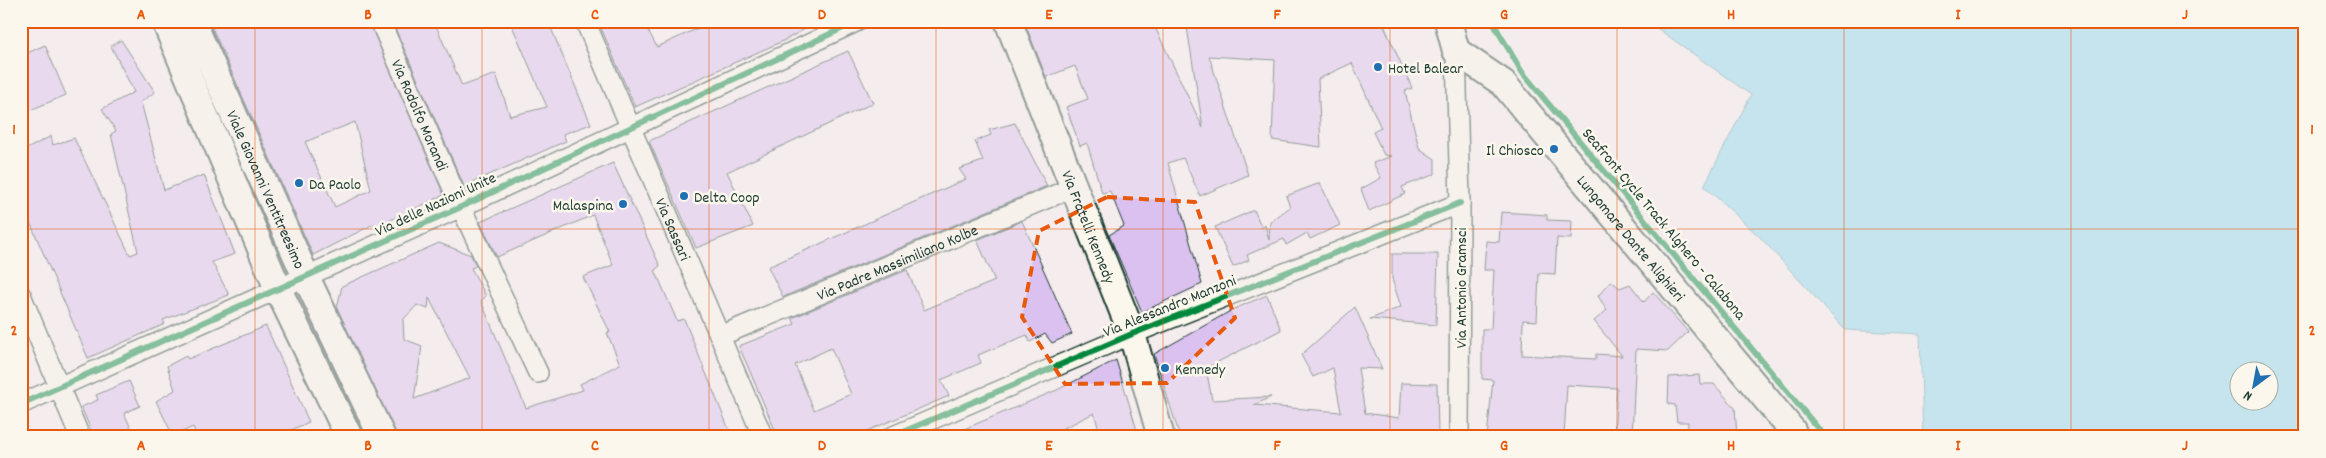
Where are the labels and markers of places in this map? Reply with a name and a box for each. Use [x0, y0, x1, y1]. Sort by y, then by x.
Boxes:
place label: Hotel Balear [1388, 58, 1463, 81]
marker: Hotel Balear [1372, 61, 1384, 73]
place label: Il Chiosco [1486, 140, 1544, 163]
marker: Il Chiosco [1548, 143, 1560, 155]
place label: Da Paolo [309, 174, 361, 197]
marker: Da Paolo [293, 177, 305, 189]
place label: Delta Coop [694, 187, 760, 210]
marker: Delta Coop [678, 190, 690, 202]
place label: Malaspina [553, 195, 613, 218]
marker: Malaspina [617, 198, 629, 210]
place label: Kennedy [1175, 359, 1226, 382]
marker: Kennedy [1159, 362, 1171, 374]

